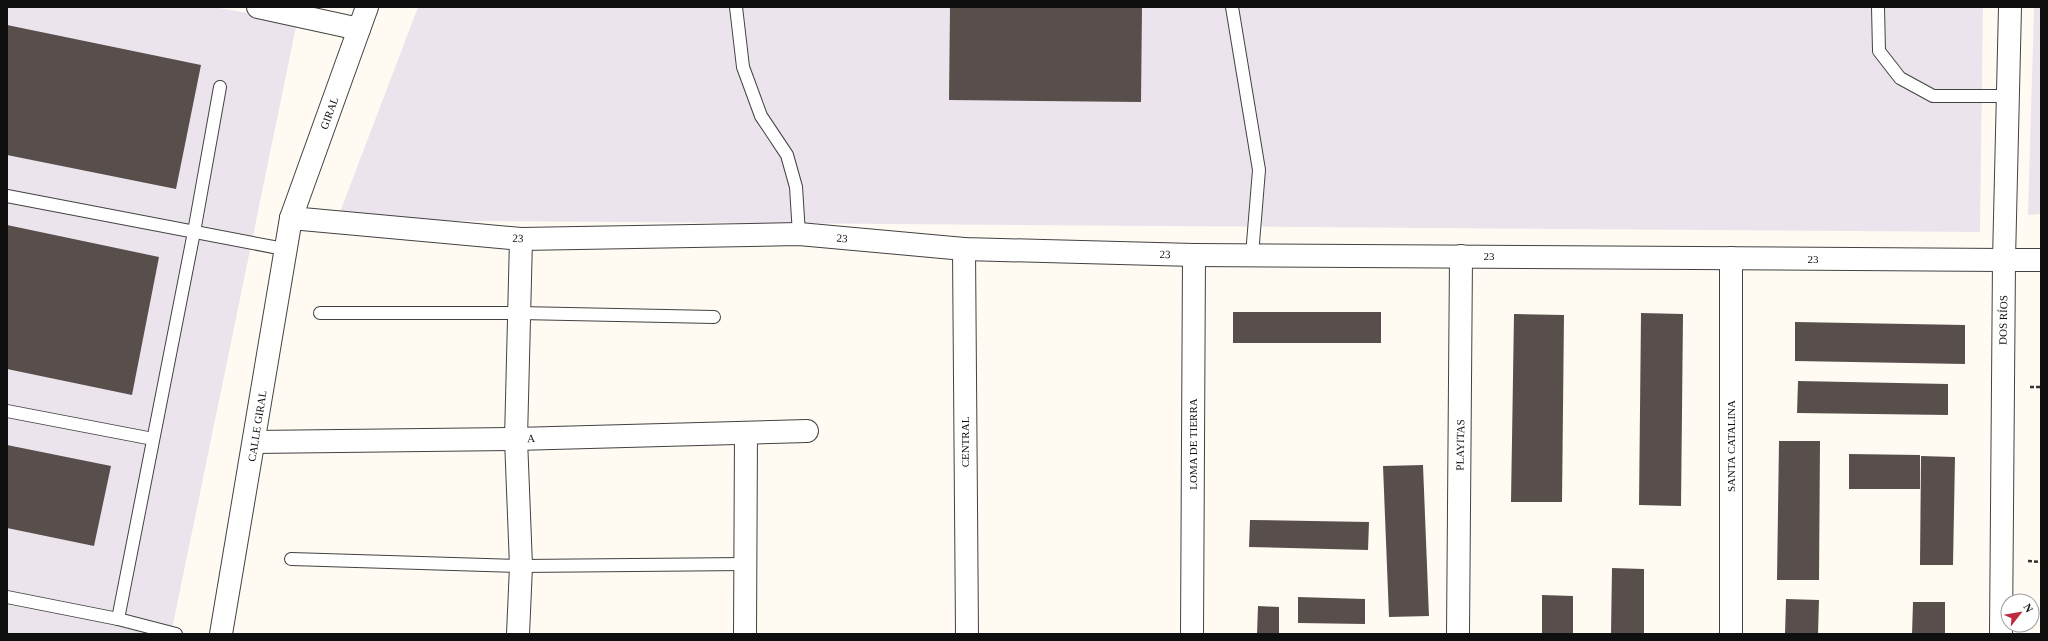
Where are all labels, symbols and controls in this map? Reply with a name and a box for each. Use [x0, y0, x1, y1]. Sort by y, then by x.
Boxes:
street label: GIRAL [318, 95, 340, 131]
street label: 23 [512, 232, 524, 244]
street label: 23 [836, 232, 849, 245]
street label: 23 [1159, 248, 1171, 260]
street label: 23 [1484, 250, 1495, 262]
street label: 23 [1808, 253, 1819, 265]
street label: DOS RÍOS [1997, 295, 2009, 345]
street label: CALLE GIRAL [245, 389, 269, 462]
street label: LOMA DE TIERRA [1187, 398, 1199, 490]
street label: SANTA CATALINA [1725, 400, 1737, 492]
street label: CENTRAL [959, 416, 971, 467]
street label: PLAYITAS [1454, 419, 1466, 471]
street label: A [527, 432, 535, 444]
north arrow [2000, 593, 2040, 633]
text: N [2021, 601, 2036, 614]

